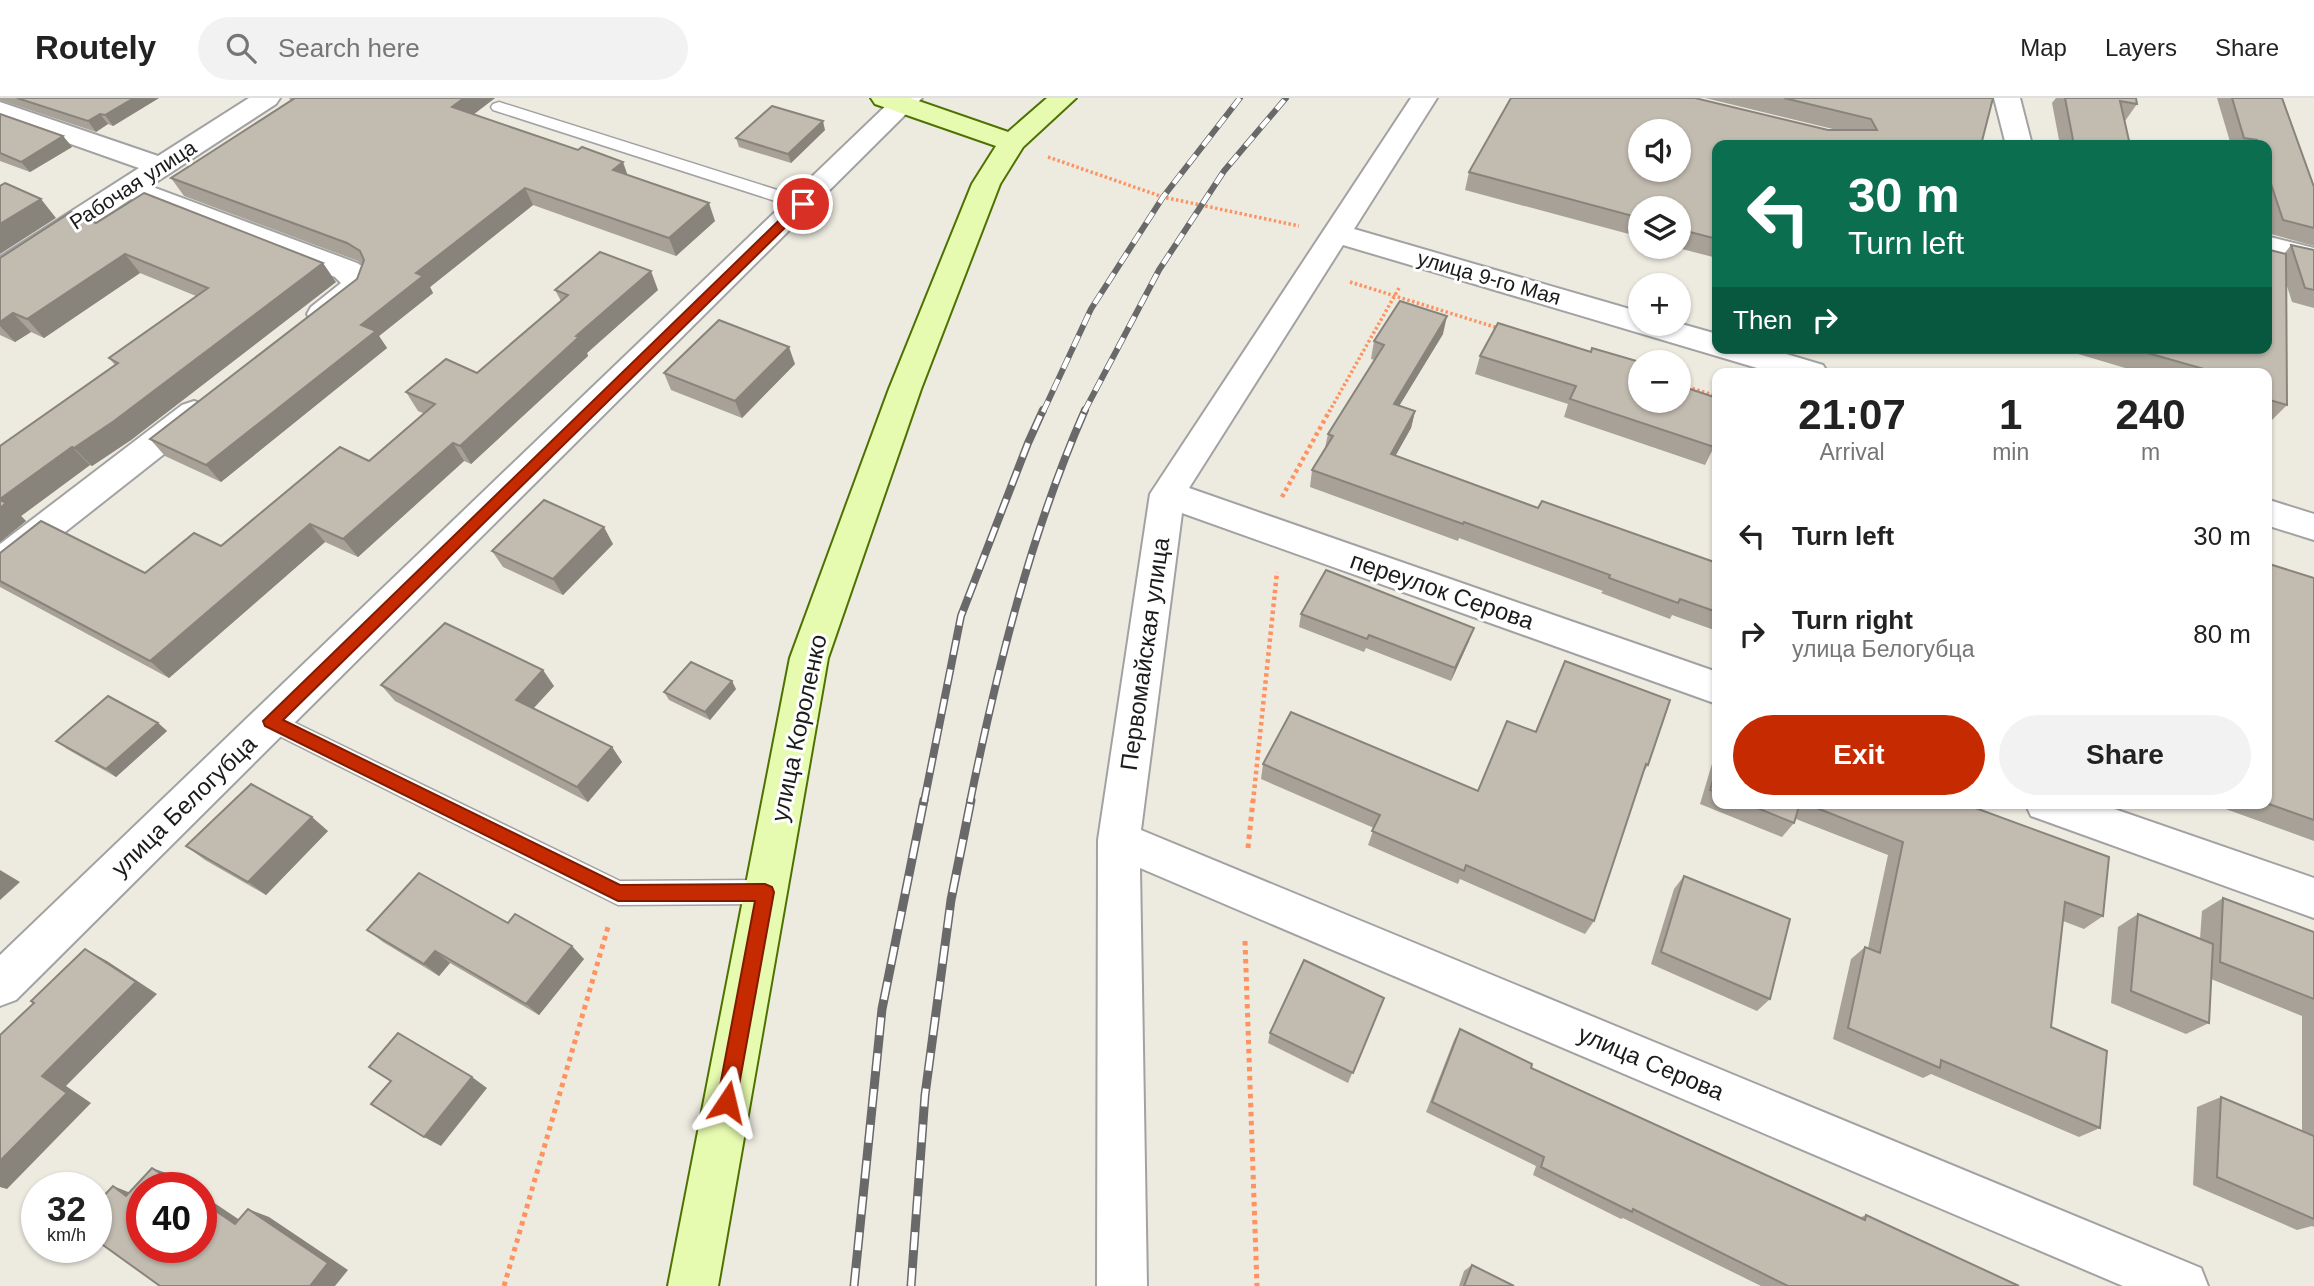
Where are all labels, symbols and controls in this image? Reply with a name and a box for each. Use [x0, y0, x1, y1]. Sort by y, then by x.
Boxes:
search box [198, 17, 688, 80]
text: Routely [35, 29, 156, 66]
icon: search [222, 29, 260, 67]
text: Search here [278, 33, 420, 63]
text: Map [2020, 34, 2067, 61]
text: Layers [2105, 34, 2177, 61]
text: Share [2215, 34, 2279, 61]
map controls [1628, 119, 1691, 413]
button: sound [1628, 119, 1691, 182]
street label: Рабочая улица [65, 135, 200, 234]
icon: left [1733, 168, 1824, 259]
text: 30 m [1848, 168, 1960, 222]
pin [773, 174, 833, 234]
icon: arrive [784, 185, 822, 223]
button: layers [1628, 196, 1691, 259]
text: Turn left [1848, 225, 1964, 261]
street label: улица 9-го Мая [1415, 246, 1563, 309]
button: + [1628, 273, 1691, 336]
icon: right [1806, 301, 1844, 339]
text: Then [1733, 305, 1792, 335]
button: − [1628, 350, 1691, 413]
text: 21:07 [1798, 391, 1906, 438]
text: 1 [1999, 391, 2022, 438]
text: 240 [2116, 391, 2186, 438]
text: Arrival [1819, 439, 1885, 465]
text: min [1992, 439, 2029, 465]
text: m [2141, 439, 2160, 465]
icon: left [1733, 517, 1771, 555]
text: Turn left [1792, 521, 1894, 551]
text: 30 m [2193, 521, 2251, 551]
street label: Первомайская улица [1115, 535, 1174, 772]
street label: переулок Серова [1347, 546, 1538, 635]
text: Turn right [1792, 605, 1913, 635]
icon: right [1733, 615, 1771, 653]
text: 80 m [2193, 619, 2251, 649]
street label: улица Короленко [765, 632, 832, 824]
text: улица Белогубца [1792, 636, 1975, 662]
button: Exit [1733, 715, 1985, 795]
button: Share [1999, 715, 2251, 795]
street label: улица Белогубца [106, 729, 262, 881]
street label: улица Серова [1574, 1020, 1729, 1106]
position arrow [690, 1065, 764, 1139]
speed limit sign: 40 [126, 1172, 217, 1263]
text: 32 [47, 1189, 86, 1228]
text: km/h [47, 1225, 86, 1245]

